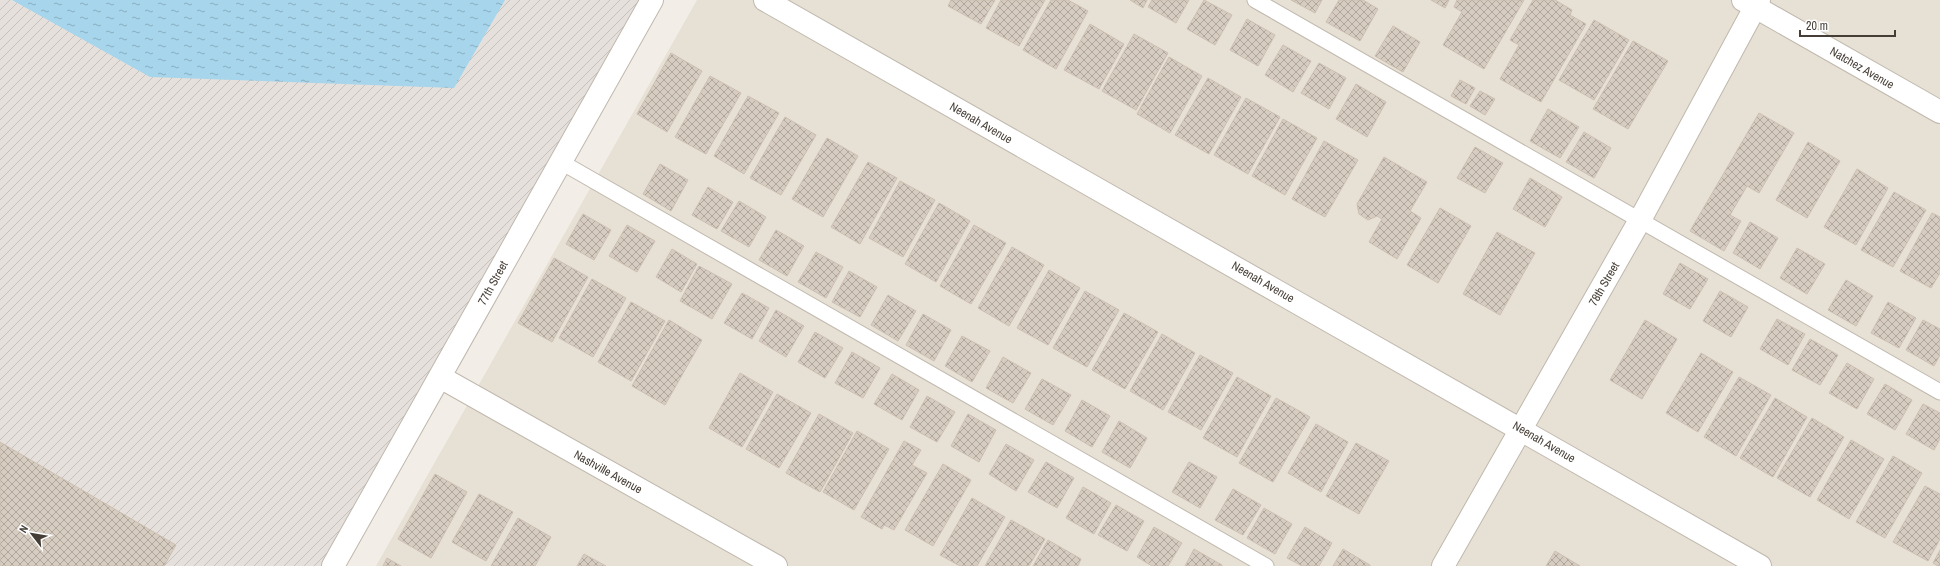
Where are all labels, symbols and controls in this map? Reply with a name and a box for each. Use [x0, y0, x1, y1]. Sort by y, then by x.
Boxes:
scale bar [1800, 12, 1895, 38]
text: 20 m [1806, 18, 1828, 34]
street label: Natchez Avenue [1827, 43, 1897, 93]
street label: Neenah Avenue [947, 99, 1015, 147]
street label: 77th Street [474, 258, 512, 308]
street label: Neenah Avenue [1229, 258, 1297, 306]
street label: 78th Street [1585, 259, 1623, 309]
street label: Neenah Avenue [1510, 418, 1578, 466]
street label: Nashville Avenue [571, 447, 645, 497]
north arrow [12, 514, 52, 554]
text: N [16, 522, 31, 535]

